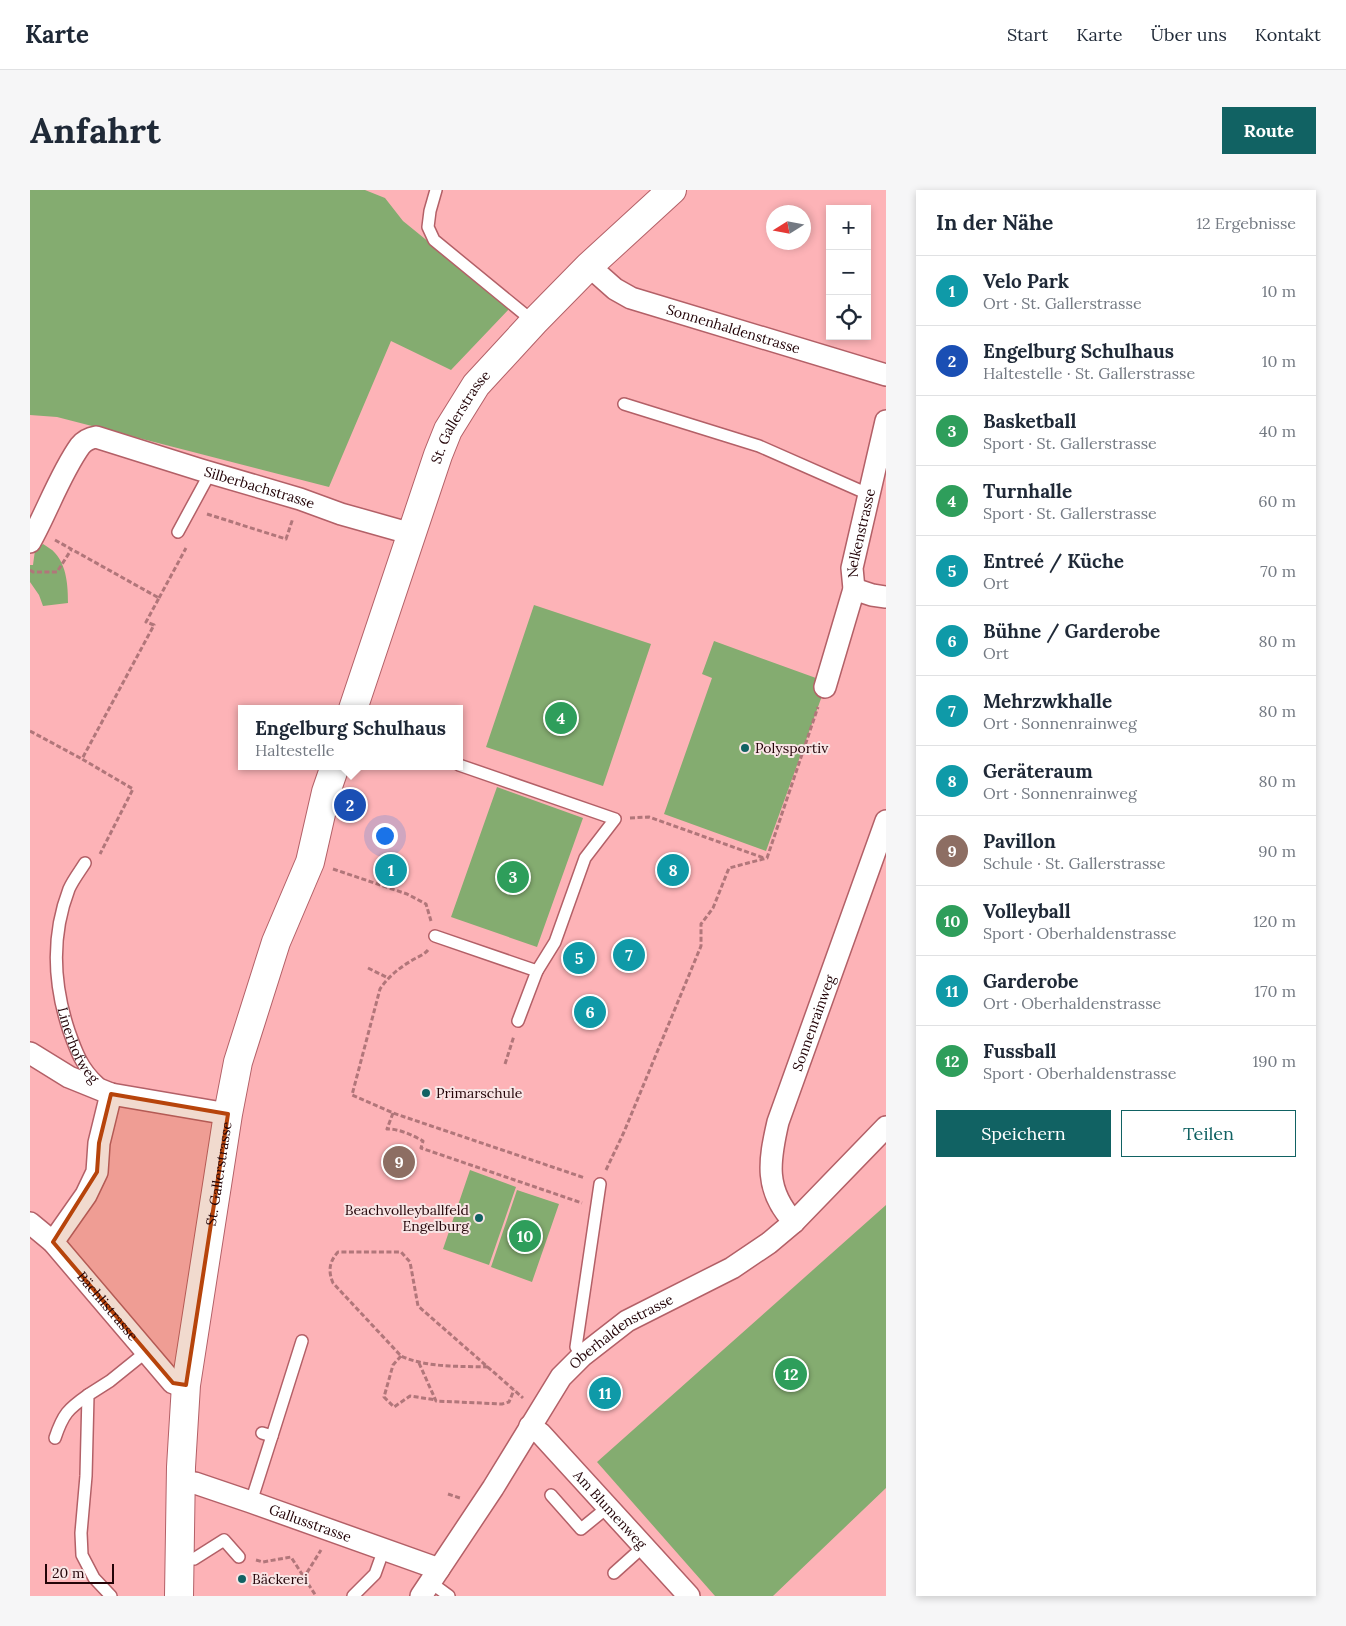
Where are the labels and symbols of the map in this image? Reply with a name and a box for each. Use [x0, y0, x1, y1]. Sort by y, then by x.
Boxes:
north arrow [766, 205, 811, 250]
street label: Sonnenhaldenstrasse [664, 300, 803, 358]
street label: St. Gallerstrasse [427, 366, 494, 466]
street label: Silberbachstrasse [202, 462, 317, 513]
street label: Nelkenstrasse [843, 486, 879, 579]
pin: 4 [545, 699, 577, 737]
place label: Polysportiv [755, 739, 829, 757]
marker: Polysportiv [739, 742, 751, 754]
pin: 2 [334, 786, 366, 824]
your location [372, 823, 398, 849]
pin: 1 [375, 851, 407, 889]
pin: 8 [657, 851, 689, 889]
pin: 3 [497, 858, 529, 896]
pin: 7 [613, 936, 645, 974]
pin: 5 [563, 939, 595, 977]
street label: Sonnenrainweg [788, 972, 839, 1074]
pin: 6 [574, 993, 606, 1031]
street label: Linerhofweg [54, 1005, 103, 1087]
place label: Primarschule [436, 1084, 523, 1102]
marker: Primarschule [420, 1087, 432, 1099]
street label: St. Gallerstrasse [202, 1120, 236, 1227]
pin: 9 [383, 1143, 415, 1181]
place label: Beachvolleyballfeld Engelburg [345, 1201, 469, 1235]
marker: Beachvolleyballfeld Engelburg [473, 1212, 485, 1224]
pin: 10 [509, 1217, 541, 1255]
street label: Bächlistrasse [73, 1268, 142, 1345]
street label: Oberhaldenstrasse [565, 1290, 677, 1373]
pin: 12 [775, 1355, 807, 1393]
pin: 11 [589, 1374, 621, 1412]
street label: Am Blumenweg [569, 1466, 651, 1553]
street label: Gallusstrasse [267, 1500, 354, 1546]
scale bar [45, 1561, 114, 1584]
place label: Bäckerei [252, 1570, 308, 1588]
marker: Bäckerei [236, 1573, 248, 1585]

